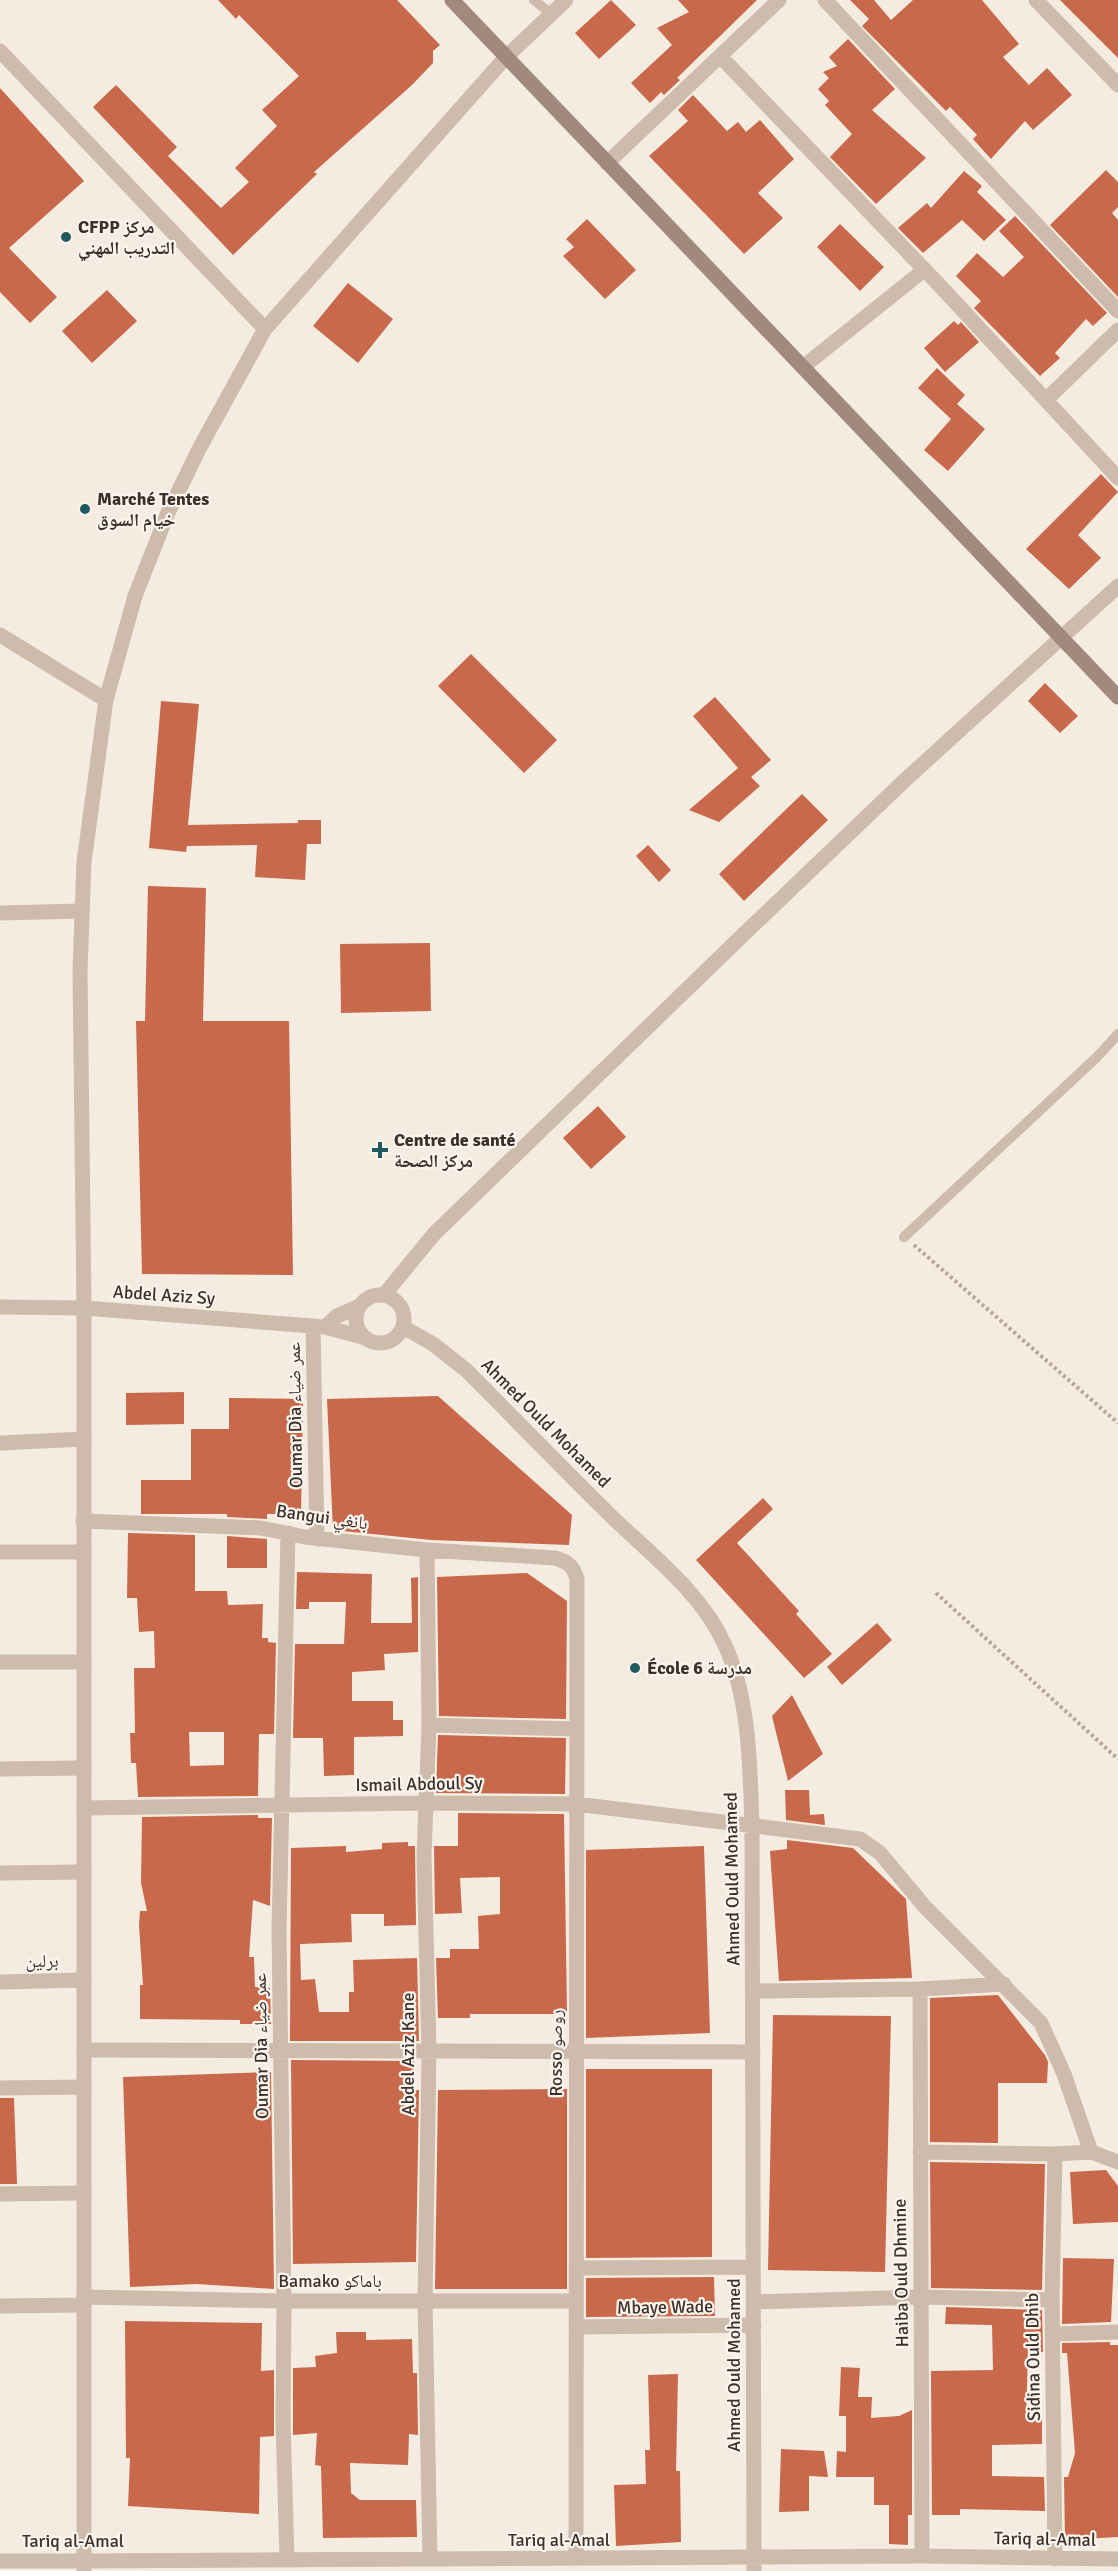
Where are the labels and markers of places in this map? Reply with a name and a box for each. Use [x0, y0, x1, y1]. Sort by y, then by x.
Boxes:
place label: CFPP مركز التدريب المهني [78, 216, 175, 262]
marker: CFPP مركز التدريب المهني [59, 230, 73, 244]
place label: Marché Tentes خيام السوق [97, 488, 209, 532]
marker: Marché Tentes خيام السوق [78, 502, 92, 516]
place label: Centre de santé مركز الصحة [394, 1129, 515, 1172]
marker: Centre de santé مركز الصحة [371, 1141, 389, 1159]
place label: École 6 مدرسة [647, 1657, 752, 1679]
marker: École 6 مدرسة [628, 1661, 642, 1675]

